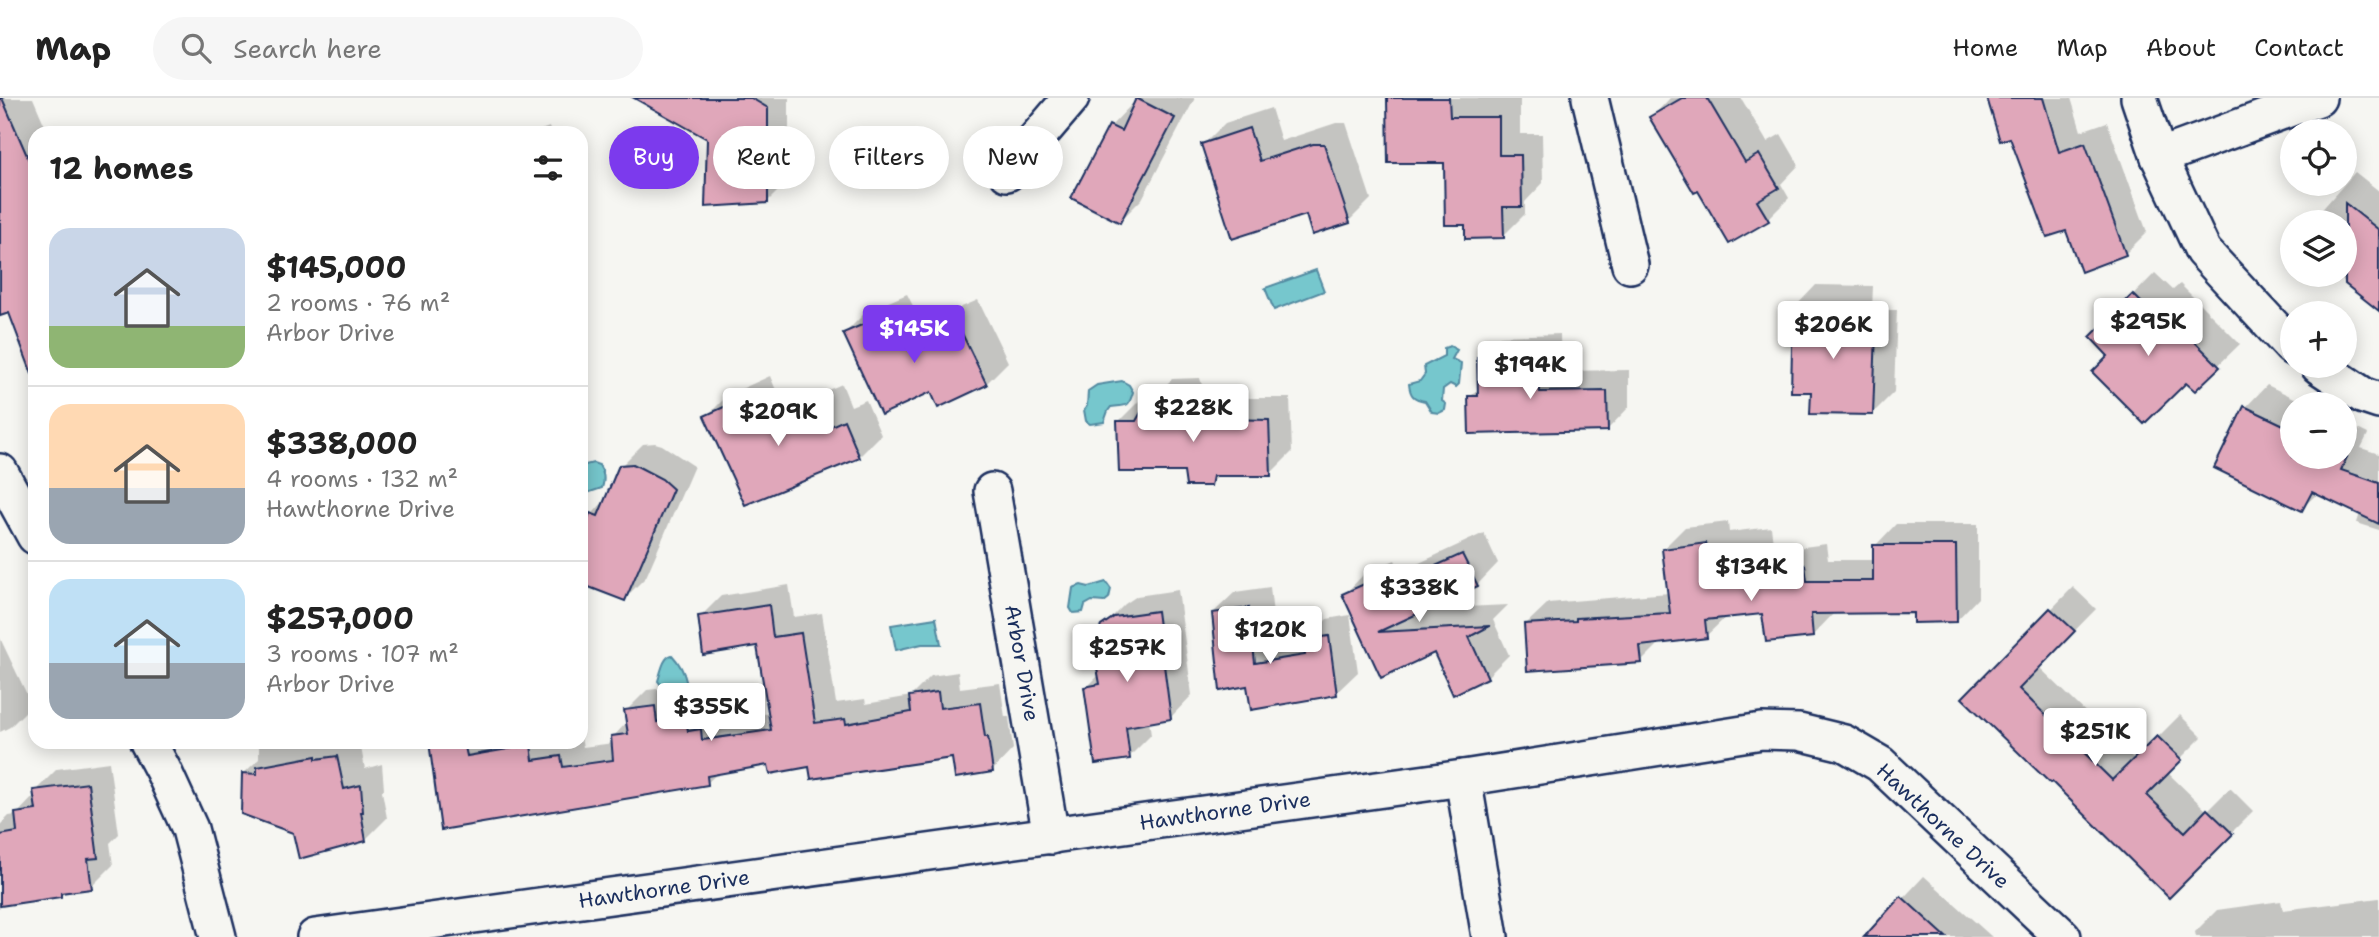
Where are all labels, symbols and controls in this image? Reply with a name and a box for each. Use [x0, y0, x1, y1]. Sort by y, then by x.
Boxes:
search box [153, 17, 643, 80]
text: Map [35, 26, 111, 71]
icon: search [177, 29, 215, 67]
text: Search here [233, 31, 382, 66]
text: Home [1952, 32, 2018, 64]
text: Map [2056, 32, 2108, 64]
text: About [2146, 32, 2216, 64]
text: Contact [2254, 32, 2344, 64]
map controls [2280, 119, 2357, 469]
button: locate [2280, 119, 2357, 196]
chip: Buy [609, 126, 699, 189]
chip: Rent [713, 126, 815, 189]
chip: Filters [829, 126, 949, 189]
chip: New [963, 126, 1063, 189]
text: 12 homes [49, 148, 193, 189]
icon: filters [529, 149, 567, 187]
button: layers [2280, 210, 2357, 287]
text: $145,000 [266, 247, 407, 288]
icon: home [105, 256, 189, 340]
text: 2 rooms · 76 m² [266, 288, 450, 318]
pin: $295K [2099, 299, 2197, 358]
button: + [2280, 301, 2357, 378]
pin: $206K [1784, 302, 1882, 361]
pin: $145K [865, 306, 963, 365]
text: $295K [2110, 306, 2186, 336]
text: $206K [1794, 309, 1872, 339]
text: $145K [879, 313, 949, 343]
text: Arbor Drive [266, 318, 395, 348]
pin: $194K [1481, 342, 1579, 401]
text: $194K [1494, 349, 1566, 379]
pin: $228K [1144, 384, 1242, 444]
pin: $209K [729, 388, 827, 448]
text: $228K [1154, 392, 1232, 422]
button: − [2280, 392, 2357, 469]
text: $209K [739, 396, 817, 426]
text: $338,000 [266, 423, 418, 464]
icon: home [105, 432, 189, 516]
text: 4 rooms · 132 m² [266, 464, 458, 494]
text: Hawthorne Drive [266, 494, 455, 524]
pin: $134K [1702, 544, 1800, 603]
text: $134K [1715, 551, 1787, 581]
pin: $338K [1370, 564, 1468, 624]
text: $338K [1380, 572, 1458, 602]
text: $257,000 [266, 598, 414, 639]
street label: Arbor Drive [998, 603, 1046, 723]
pin: $120K [1221, 606, 1319, 666]
icon: home [105, 607, 189, 691]
text: $120K [1234, 614, 1306, 644]
pin: $257K [1078, 624, 1176, 684]
text: $257K [1088, 632, 1166, 662]
text: 3 rooms · 107 m² [266, 639, 459, 669]
text: Arbor Drive [266, 669, 395, 699]
pin: $355K [662, 684, 760, 743]
text: $355K [673, 691, 749, 721]
pin: $251K [2046, 708, 2144, 768]
text: $251K [2060, 716, 2130, 746]
street label: Hawthorne Drive [1870, 757, 2016, 895]
street label: Hawthorne Drive [1138, 785, 1312, 837]
street label: Hawthorne Drive [577, 863, 751, 915]

